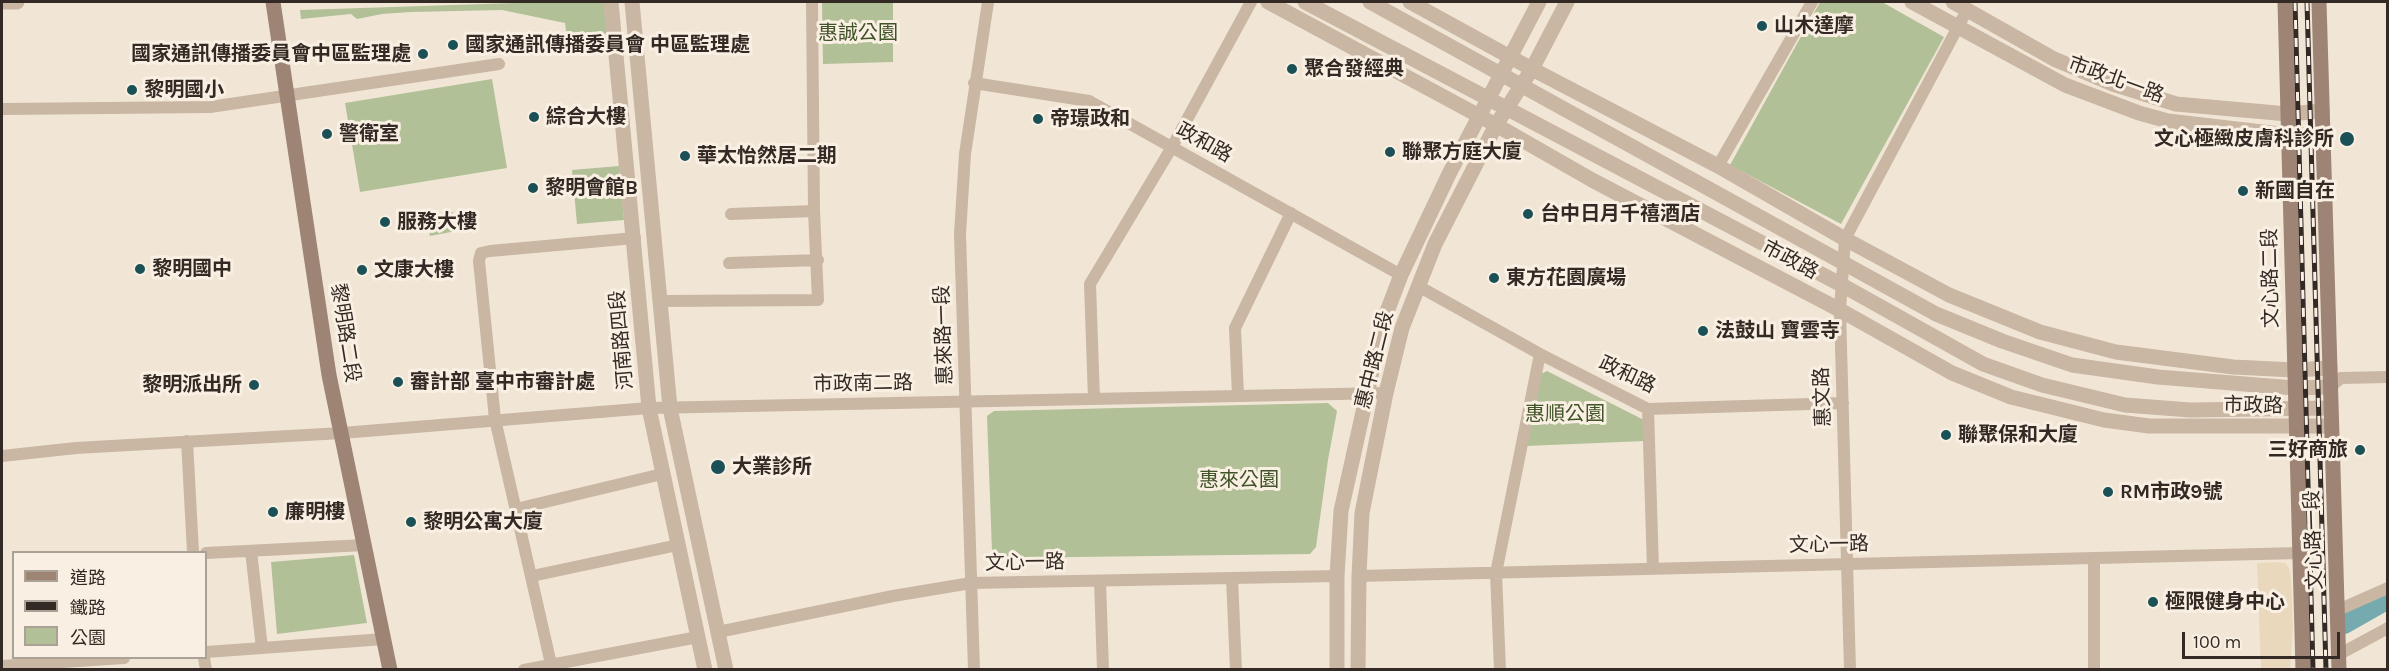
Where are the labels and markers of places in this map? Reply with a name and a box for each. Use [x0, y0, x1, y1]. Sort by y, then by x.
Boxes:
place label: 山木達摩 [1774, 14, 1854, 38]
marker: 山木達摩 [1755, 19, 1769, 33]
place label: 國家通訊傳播委員會 中區監理處 [465, 33, 750, 57]
marker: 國家通訊傳播委員會 中區監理處 [446, 38, 460, 52]
place label: 國家通訊傳播委員會中區監理處 [131, 42, 411, 66]
marker: 國家通訊傳播委員會中區監理處 [416, 47, 430, 61]
place label: 聚合發經典 [1304, 57, 1404, 81]
marker: 聚合發經典 [1285, 62, 1299, 76]
place label: 黎明國小 [144, 78, 224, 102]
marker: 黎明國小 [125, 83, 139, 97]
place label: 綜合大樓 [546, 105, 626, 129]
place label: 帝璟政和 [1050, 107, 1130, 131]
marker: 綜合大樓 [527, 110, 541, 124]
marker: 帝璟政和 [1031, 112, 1045, 126]
place label: 警衛室 [339, 122, 399, 146]
marker: 警衛室 [320, 127, 334, 141]
place label: 文心極緻皮膚科診所 [2154, 127, 2334, 151]
marker: 文心極緻皮膚科診所 [2338, 130, 2356, 148]
place label: 聯聚方庭大廈 [1402, 140, 1522, 164]
place label: 華太怡然居二期 [697, 144, 837, 168]
marker: 聯聚方庭大廈 [1383, 145, 1397, 159]
marker: 華太怡然居二期 [678, 149, 692, 163]
place label: 黎明會館B [545, 176, 638, 200]
place label: 新國自在 [2255, 179, 2335, 203]
marker: 黎明會館B [526, 181, 540, 195]
marker: 新國自在 [2236, 184, 2250, 198]
place label: 台中日月千禧酒店 [1540, 202, 1700, 226]
marker: 台中日月千禧酒店 [1521, 207, 1535, 221]
place label: 服務大樓 [397, 210, 477, 234]
marker: 服務大樓 [378, 215, 392, 229]
place label: 黎明國中 [152, 257, 232, 281]
place label: 文康大樓 [374, 258, 454, 282]
marker: 黎明國中 [133, 262, 147, 276]
marker: 文康大樓 [355, 263, 369, 277]
place label: 東方花園廣場 [1506, 266, 1626, 290]
marker: 東方花園廣場 [1487, 271, 1501, 285]
place label: 法鼓山 寶雲寺 [1715, 319, 1840, 343]
marker: 法鼓山 寶雲寺 [1696, 324, 1710, 338]
place label: 審計部 臺中市審計處 [410, 370, 595, 394]
place label: 黎明派出所 [142, 373, 242, 397]
marker: 審計部 臺中市審計處 [391, 375, 405, 389]
marker: 黎明派出所 [247, 378, 261, 392]
place label: 聯聚保和大廈 [1958, 423, 2078, 447]
marker: 聯聚保和大廈 [1939, 428, 1953, 442]
place label: 三好商旅 [2268, 438, 2348, 462]
marker: 三好商旅 [2353, 443, 2367, 457]
place label: 大業診所 [732, 455, 812, 479]
marker: 大業診所 [709, 458, 727, 476]
place label: RM市政9號 [2120, 480, 2223, 504]
marker: RM市政9號 [2101, 485, 2115, 499]
place label: 廉明樓 [285, 500, 345, 524]
marker: 廉明樓 [266, 505, 280, 519]
place label: 黎明公寓大廈 [423, 510, 543, 534]
marker: 黎明公寓大廈 [404, 515, 418, 529]
place label: 極限健身中心 [2165, 590, 2285, 614]
marker: 極限健身中心 [2146, 595, 2160, 609]

